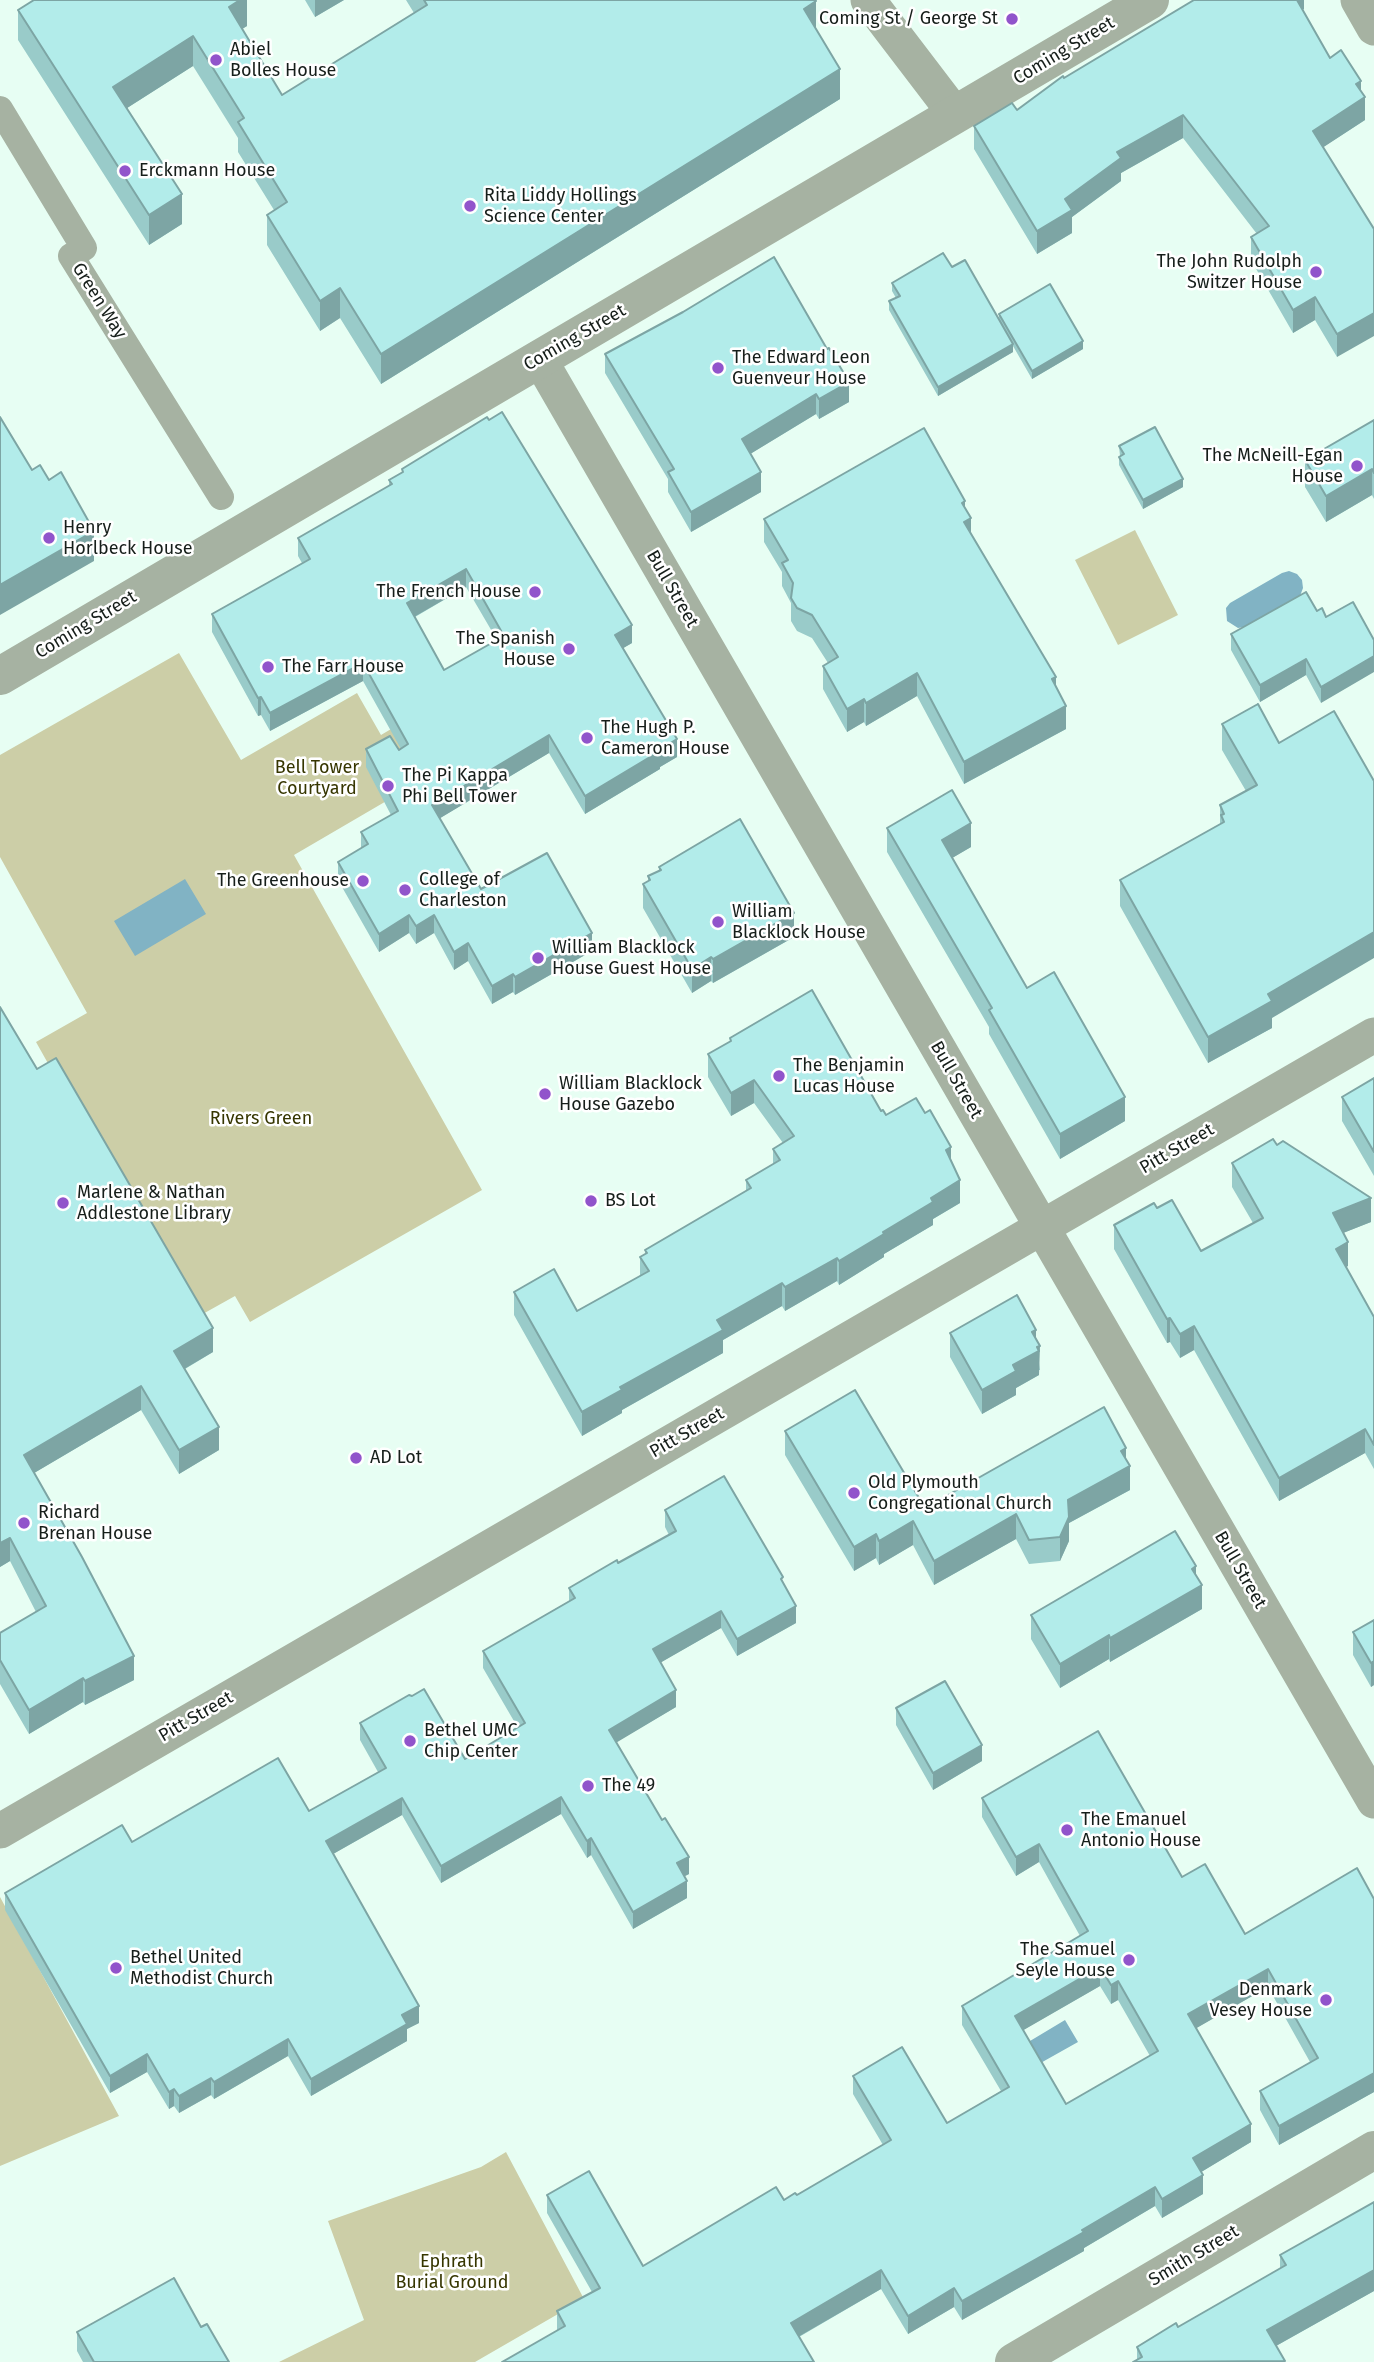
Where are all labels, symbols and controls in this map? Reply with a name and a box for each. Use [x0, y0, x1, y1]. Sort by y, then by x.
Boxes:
place label: Coming St / George St [819, 8, 998, 30]
marker: Coming St / George St [1004, 11, 1020, 27]
street label: Coming Street [1009, 12, 1119, 90]
place label: Abiel Bolles House [230, 39, 336, 82]
marker: Abiel Bolles House [208, 52, 224, 68]
place label: Erckmann House [139, 160, 275, 182]
marker: Erckmann House [117, 163, 133, 179]
place label: Rita Liddy Hollings Science Center [484, 185, 637, 228]
marker: Rita Liddy Hollings Science Center [462, 198, 478, 214]
place label: The John Rudolph Switzer House [1157, 251, 1302, 294]
street label: Green Way [67, 259, 131, 343]
marker: The John Rudolph Switzer House [1308, 264, 1324, 280]
street label: Coming Street [520, 300, 630, 376]
place label: The Edward Leon Guenveur House [732, 347, 870, 390]
marker: The Edward Leon Guenveur House [710, 360, 726, 376]
place label: The McNeill-Egan House [1203, 445, 1343, 488]
marker: The McNeill-Egan House [1349, 458, 1365, 474]
place label: Henry Horlbeck House [63, 517, 193, 560]
marker: Henry Horlbeck House [41, 530, 57, 546]
street label: Bull Street [641, 547, 703, 631]
place label: The French House [376, 581, 521, 603]
marker: The French House [527, 584, 543, 600]
street label: Coming Street [31, 586, 141, 664]
place label: The Spanish House [456, 628, 555, 670]
marker: The Spanish House [561, 641, 577, 657]
place label: The Farr House [282, 656, 404, 678]
marker: The Farr House [260, 659, 276, 675]
place label: The Hugh P. Cameron House [601, 717, 730, 760]
marker: The Hugh P. Cameron House [579, 730, 595, 746]
park label: Bell Tower Courtyard [275, 757, 359, 800]
place label: The Pi Kappa Phi Bell Tower [402, 765, 517, 808]
marker: The Pi Kappa Phi Bell Tower [380, 778, 396, 794]
place label: College of Charleston [419, 869, 507, 912]
place label: The Greenhouse [217, 870, 349, 892]
marker: The Greenhouse [355, 873, 371, 889]
marker: College of Charleston [397, 882, 413, 898]
place label: William Blacklock House [732, 901, 865, 944]
marker: William Blacklock House [710, 914, 726, 930]
place label: William Blacklock House Guest House [552, 937, 711, 979]
marker: William Blacklock House Guest House [530, 950, 546, 966]
street label: Bull Street [925, 1038, 987, 1122]
place label: The Benjamin Lucas House [793, 1055, 905, 1098]
marker: The Benjamin Lucas House [771, 1068, 787, 1084]
place label: William Blacklock House Gazebo [559, 1073, 702, 1116]
marker: William Blacklock House Gazebo [537, 1086, 553, 1102]
park label: Rivers Green [210, 1108, 312, 1130]
street label: Pitt Street [1136, 1119, 1218, 1179]
place label: Marlene & Nathan Addlestone Library [77, 1182, 231, 1224]
place label: BS Lot [605, 1190, 656, 1212]
marker: BS Lot [583, 1193, 599, 1209]
marker: Marlene & Nathan Addlestone Library [55, 1195, 71, 1211]
street label: Pitt Street [646, 1403, 728, 1463]
place label: AD Lot [370, 1447, 422, 1469]
marker: AD Lot [348, 1450, 364, 1466]
place label: Old Plymouth Congregational Church [868, 1472, 1052, 1514]
marker: Old Plymouth Congregational Church [846, 1485, 862, 1501]
place label: Richard Brenan House [38, 1502, 152, 1544]
marker: Richard Brenan House [16, 1515, 32, 1531]
street label: Bull Street [1209, 1528, 1271, 1612]
street label: Pitt Street [155, 1687, 237, 1747]
place label: Bethel UMC Chip Center [424, 1720, 518, 1762]
marker: Bethel UMC Chip Center [402, 1733, 418, 1749]
place label: The 49 [602, 1775, 655, 1797]
marker: The 49 [580, 1778, 596, 1794]
place label: The Emanuel Antonio House [1081, 1809, 1201, 1852]
marker: The Emanuel Antonio House [1059, 1822, 1075, 1838]
place label: The Samuel Seyle House [1015, 1939, 1115, 1982]
place label: Bethel United Methodist Church [130, 1947, 273, 1990]
marker: The Samuel Seyle House [1121, 1952, 1137, 1968]
marker: Bethel United Methodist Church [108, 1960, 124, 1976]
place label: Denmark Vesey House [1209, 1979, 1312, 2022]
marker: Denmark Vesey House [1318, 1992, 1334, 2008]
street label: Smith Street [1145, 2221, 1243, 2291]
park label: Ephrath Burial Ground [395, 2251, 509, 2294]

